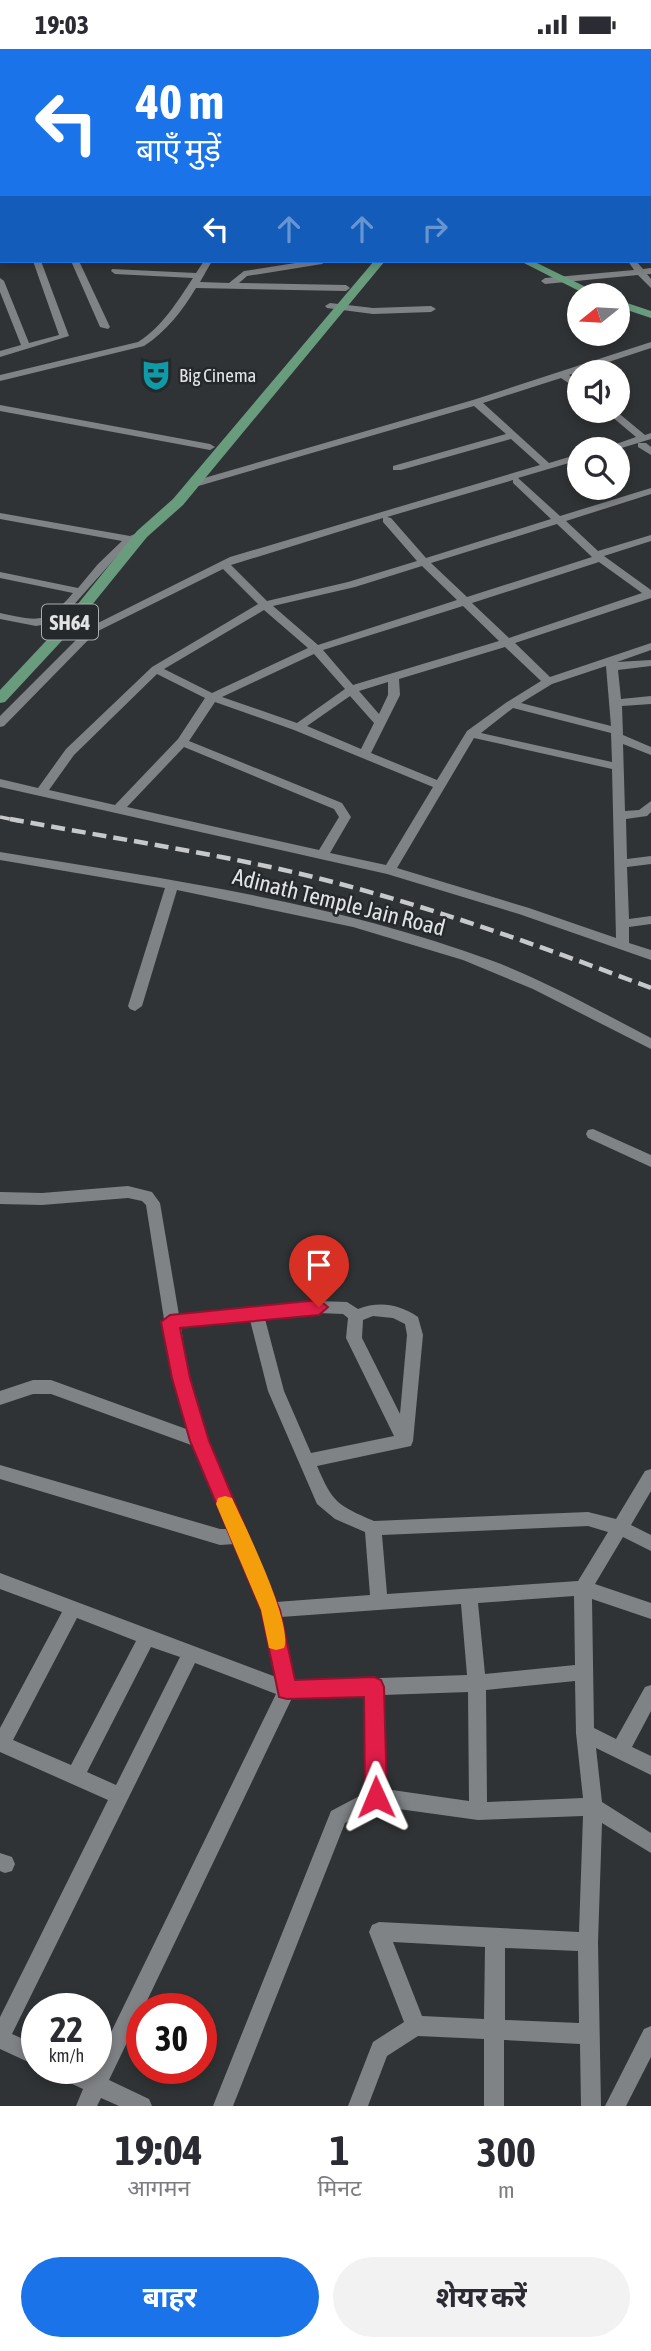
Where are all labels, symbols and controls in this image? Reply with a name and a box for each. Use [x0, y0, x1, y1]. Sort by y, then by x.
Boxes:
text: 19:03 [35, 10, 89, 40]
text: 40 m [136, 73, 224, 129]
icon: left [21, 77, 112, 168]
text: बाएँ मुड़ें [136, 131, 221, 168]
icon: left [197, 210, 235, 248]
icon: ahead [270, 210, 308, 248]
icon: ahead [343, 210, 381, 248]
icon: right [416, 210, 454, 248]
north arrow [567, 283, 630, 347]
map controls [567, 283, 630, 500]
theatre icon: Big Cinema [139, 358, 173, 392]
button: sound [567, 360, 630, 423]
place label: Big Cinema [179, 364, 256, 386]
button: search [567, 437, 630, 500]
road number: SH64 [42, 605, 98, 639]
street label: Adinath Temple Jain Road [230, 863, 448, 941]
pin [289, 1235, 349, 1307]
icon: arrive [300, 1246, 338, 1284]
position arrow [339, 1760, 413, 1834]
speed limit sign: 30 [126, 1993, 217, 2084]
text: 22 [50, 2009, 83, 2049]
text: km/h [49, 2045, 84, 2066]
text: 19:04 [115, 2126, 202, 2174]
text: 1 [330, 2126, 349, 2174]
text: 300 [477, 2128, 536, 2176]
text: आगमन [127, 2175, 190, 2201]
text: मिनट [317, 2175, 362, 2201]
text: m [498, 2177, 515, 2203]
button: बाहर [21, 2257, 319, 2337]
button: शेयर करें [333, 2257, 630, 2337]

